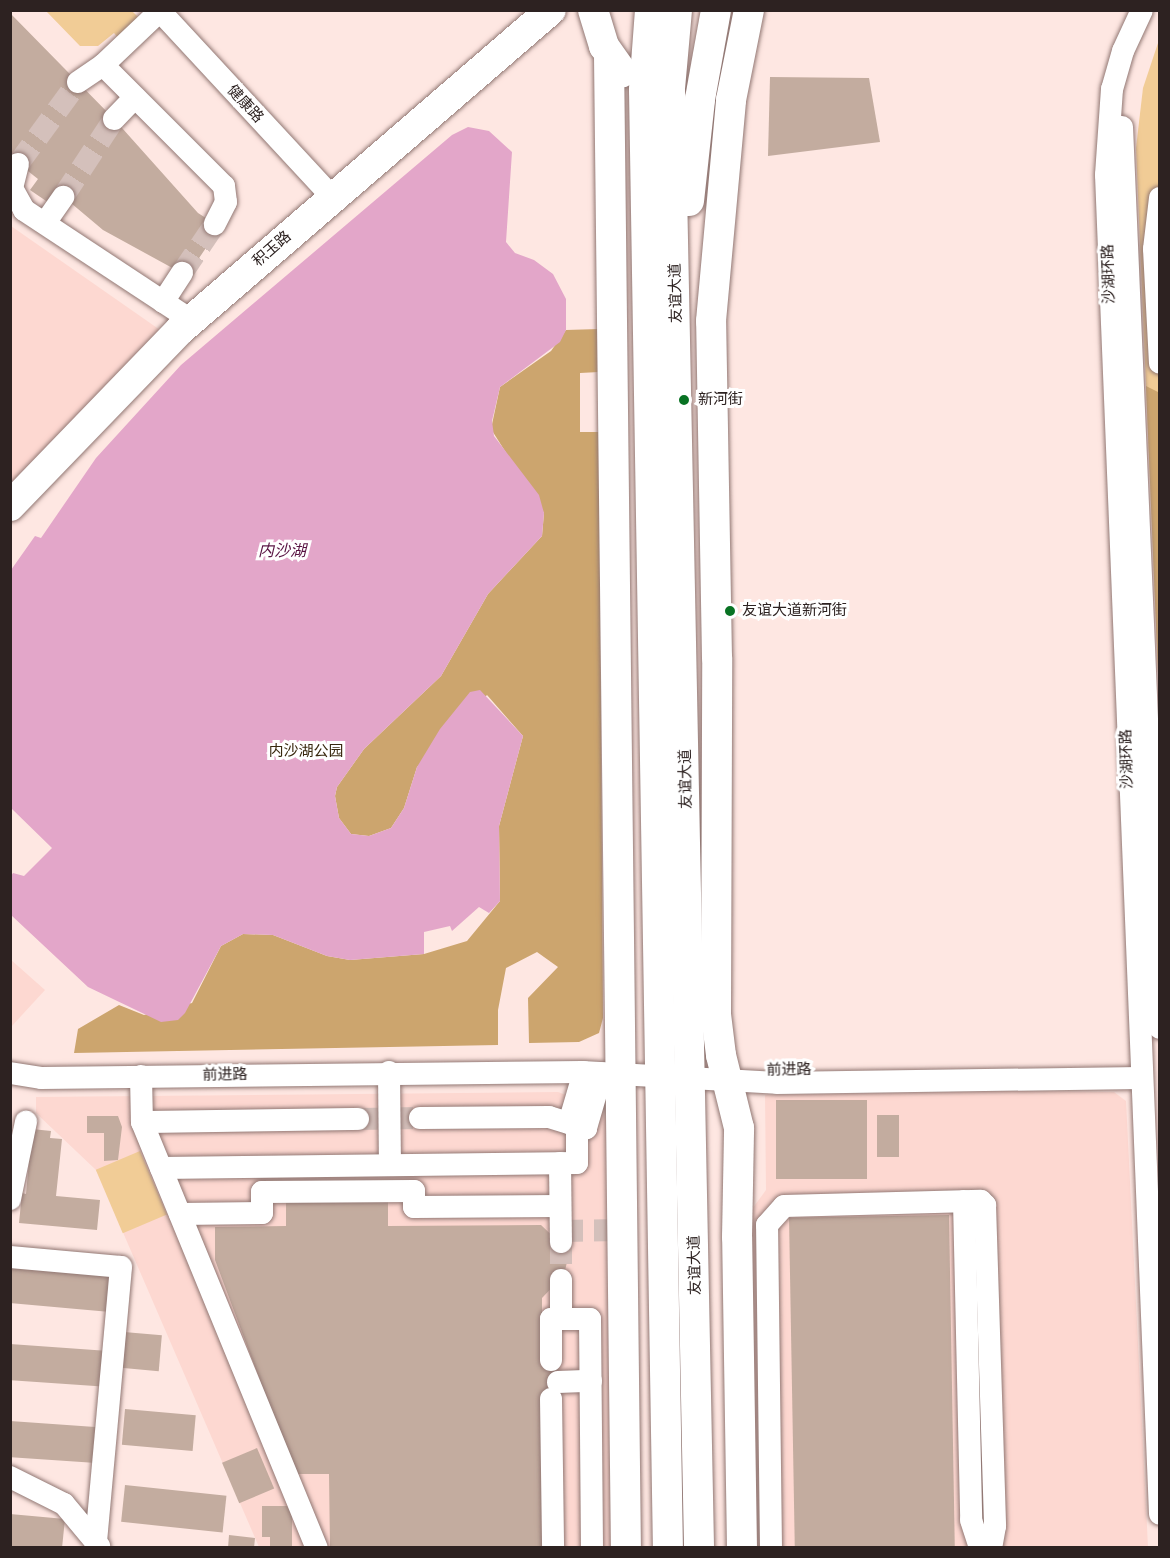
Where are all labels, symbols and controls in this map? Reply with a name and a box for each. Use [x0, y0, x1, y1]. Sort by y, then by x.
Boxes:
street label: 健康路 [223, 81, 267, 127]
street label: 积玉路 [249, 227, 295, 271]
street label: 沙湖环路 [1099, 244, 1119, 304]
street label: 友谊大道 [666, 263, 686, 323]
marker: 新河街 [675, 391, 693, 409]
place label: 新河街 [698, 391, 743, 409]
water label: 内沙湖 [258, 541, 306, 561]
place label: 友谊大道新河街 [742, 602, 847, 620]
marker: 友谊大道新河街 [723, 604, 737, 618]
street label: 沙湖环路 [1117, 729, 1137, 789]
park label: 内沙湖公园 [269, 743, 343, 761]
street label: 友谊大道 [676, 749, 696, 809]
street label: 前进路 [766, 1061, 812, 1079]
street label: 前进路 [202, 1066, 248, 1084]
street label: 友谊大道 [685, 1235, 705, 1295]

